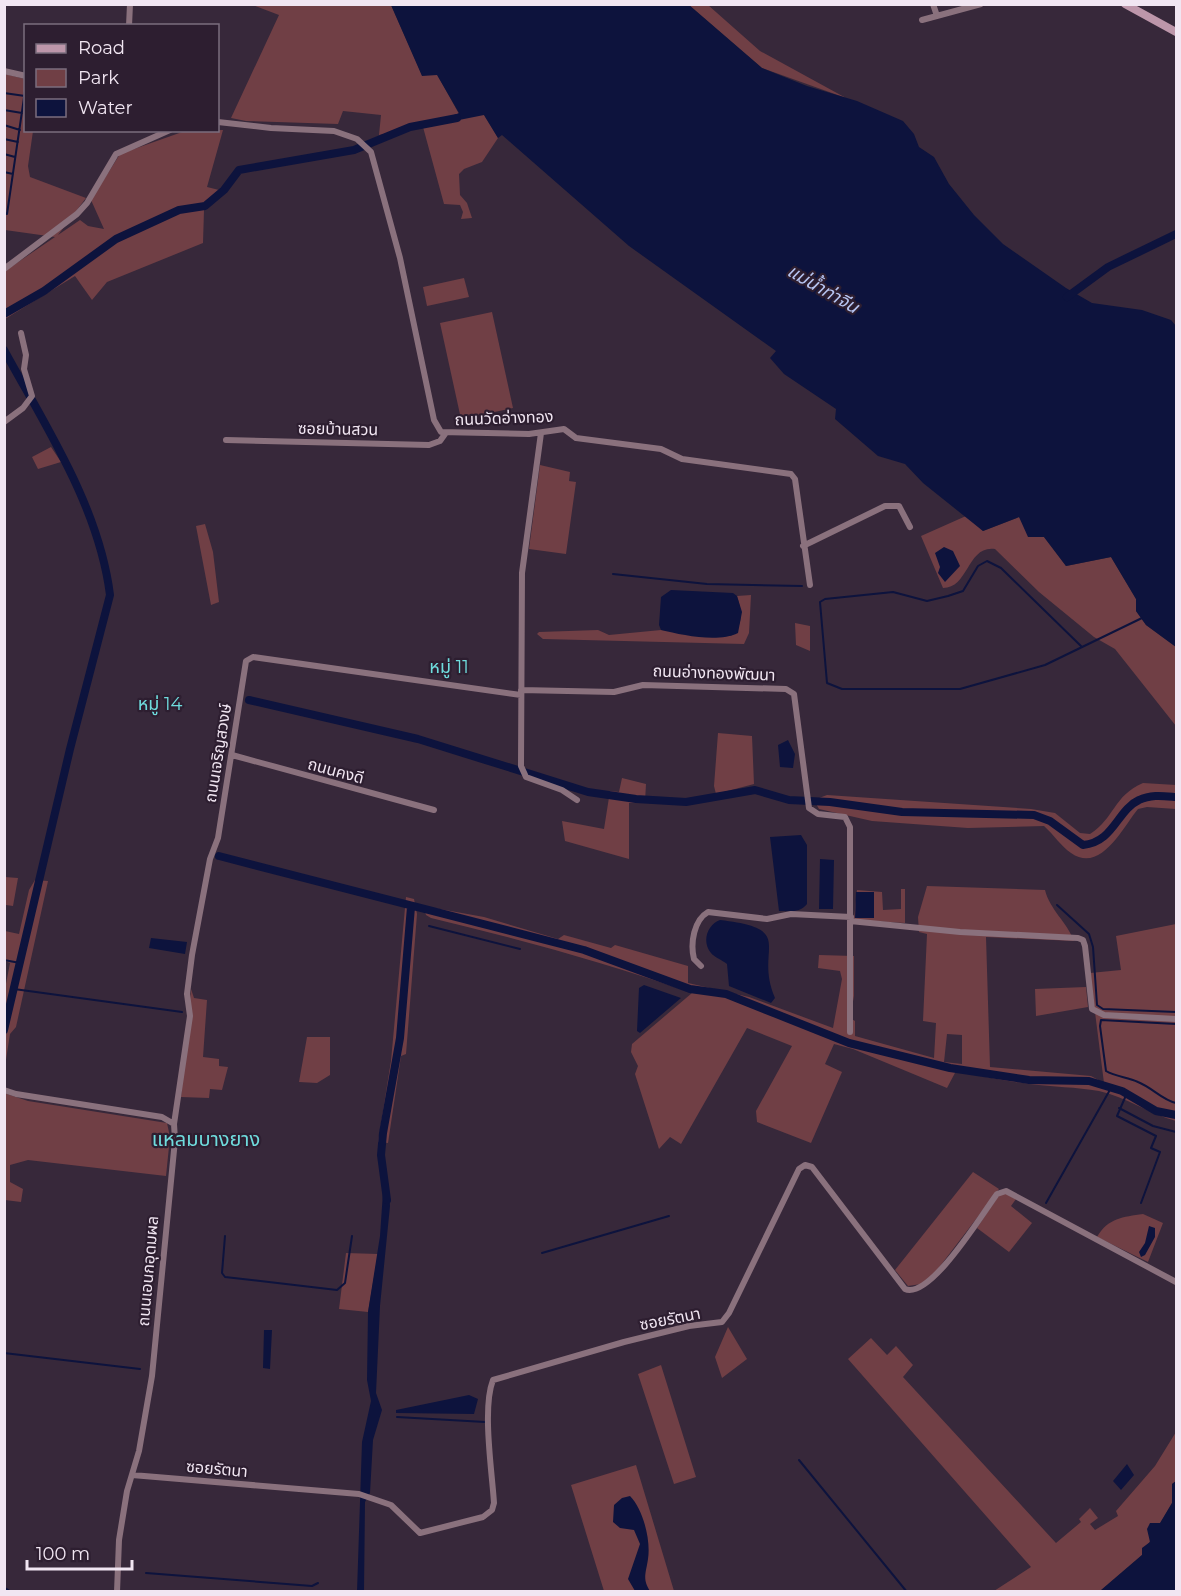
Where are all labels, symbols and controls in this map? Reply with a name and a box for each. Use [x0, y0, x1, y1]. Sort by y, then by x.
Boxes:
legend [24, 24, 219, 132]
text: Road [78, 37, 125, 59]
text: Park [78, 67, 119, 89]
text: Water [78, 97, 133, 119]
water label: แม่น้ำท่าจีน [784, 258, 864, 319]
street label: ถนนวัดอ่างทอง [454, 407, 554, 429]
street label: ซอยบ้านสวน [298, 419, 378, 439]
district label: หมู่ 11 [429, 656, 469, 679]
street label: ถนนอ่างทองพัฒนา [652, 661, 776, 685]
district label: หมู่ 14 [138, 693, 182, 716]
street label: ถนนเจริญสวงษ์ [201, 702, 235, 804]
street label: ถนนคงดี [306, 754, 366, 788]
district label: แหลมบางยาง [152, 1127, 260, 1151]
street label: ถนนเอนกอุดมผล [134, 1215, 162, 1327]
street label: ซอยรัตนา [638, 1304, 702, 1334]
street label: ซอยรัตนา [185, 1457, 249, 1481]
scale bar [27, 1533, 132, 1571]
text: 100 m [36, 1543, 90, 1565]

